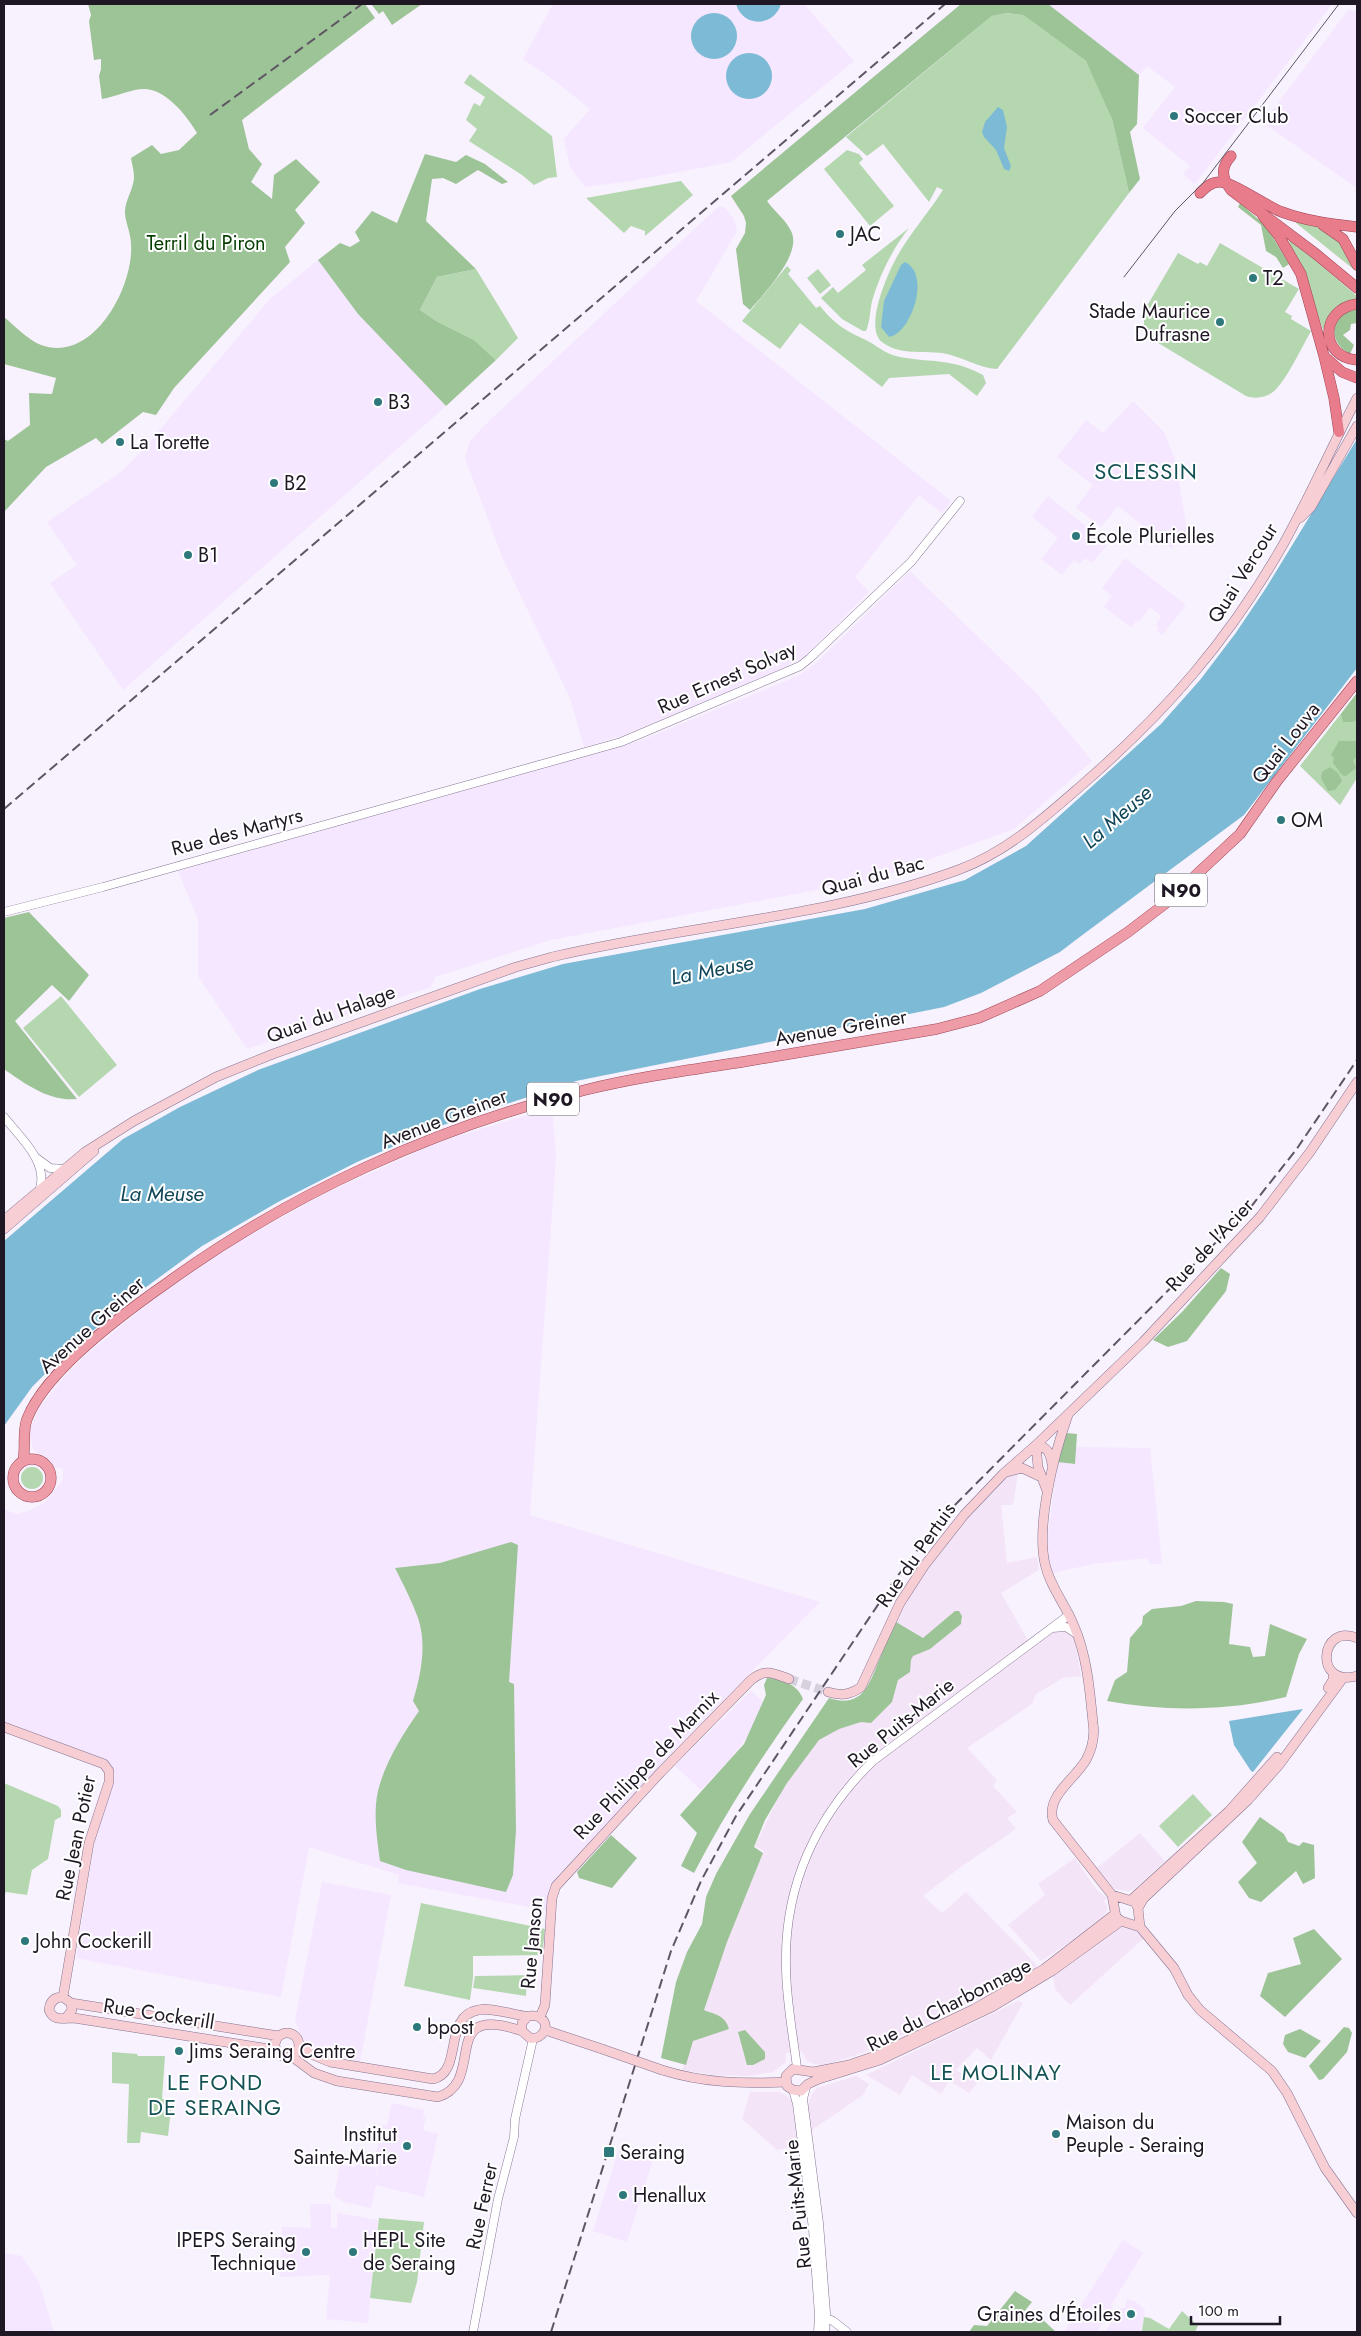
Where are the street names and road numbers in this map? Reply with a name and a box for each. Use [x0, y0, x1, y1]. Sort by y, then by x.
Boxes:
street label: Quai Vercour [1201, 517, 1285, 629]
street label: Rue Ernest Solvay [653, 634, 801, 722]
street label: Quai Louva [1245, 696, 1327, 790]
street label: Rue des Martyrs [168, 801, 306, 863]
street label: Quai du Bac [818, 848, 928, 904]
road number: N90 [1155, 874, 1207, 906]
street label: Quai du Halage [263, 977, 399, 1051]
street label: Avenue Greiner [773, 1002, 909, 1054]
street label: Avenue Greiner [376, 1081, 512, 1156]
road number: N90 [527, 1082, 579, 1116]
street label: Rue de l'Acier [1159, 1192, 1261, 1298]
street label: Avenue Greiner [33, 1269, 151, 1380]
street label: Rue du Pertuis [869, 1497, 963, 1613]
street label: Rue Puits-Marie [842, 1671, 960, 1775]
street label: Rue Philippe de Marnix [567, 1683, 726, 1846]
street label: Rue Jean Potier [49, 1772, 103, 1903]
street label: Rue Janson [514, 1896, 550, 1990]
street label: Rue du Charbonnage [862, 1951, 1036, 2059]
street label: Rue Cockerill [101, 1991, 217, 2037]
street label: Rue Puits-Marie [777, 2138, 819, 2270]
street label: Rue Ferrer [459, 2160, 505, 2252]

